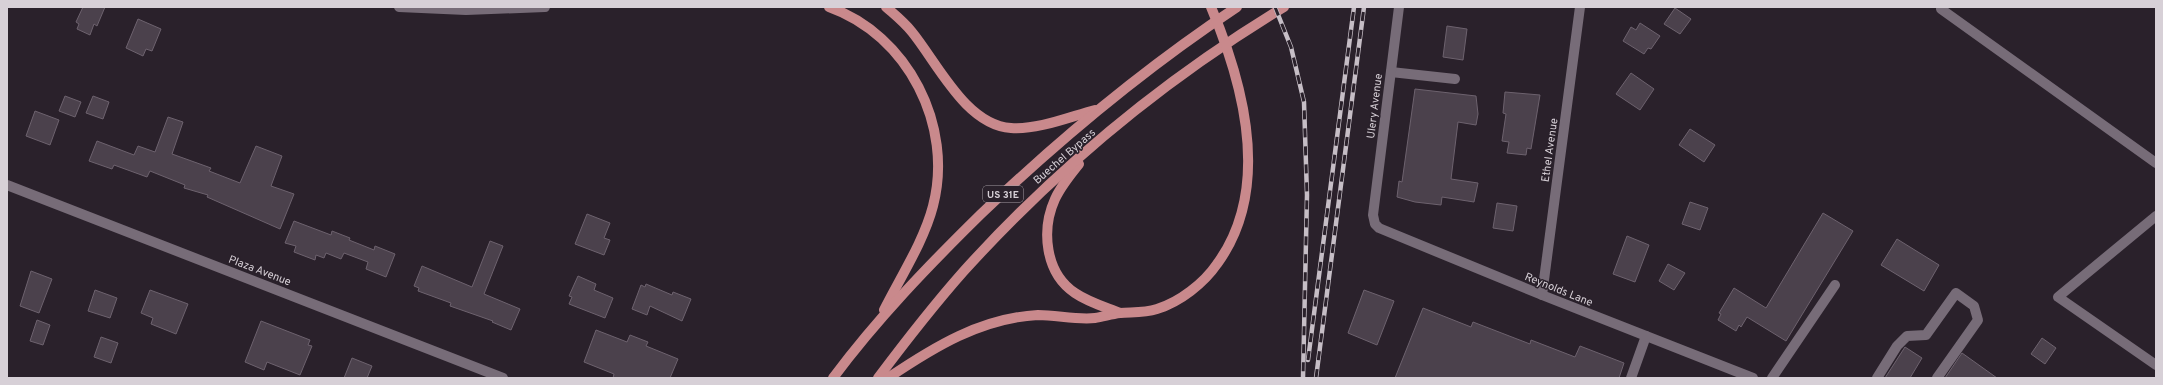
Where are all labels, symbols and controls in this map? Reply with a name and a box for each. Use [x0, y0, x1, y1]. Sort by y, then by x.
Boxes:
street label: Ulery Avenue [1364, 73, 1386, 140]
street label: Ethel Avenue [1539, 117, 1561, 183]
street label: Buechel Bypass [1031, 126, 1099, 188]
road number: US 31E [983, 186, 1023, 202]
street label: Plaza Avenue [226, 253, 293, 289]
street label: Reynolds Lane [1522, 270, 1595, 310]

